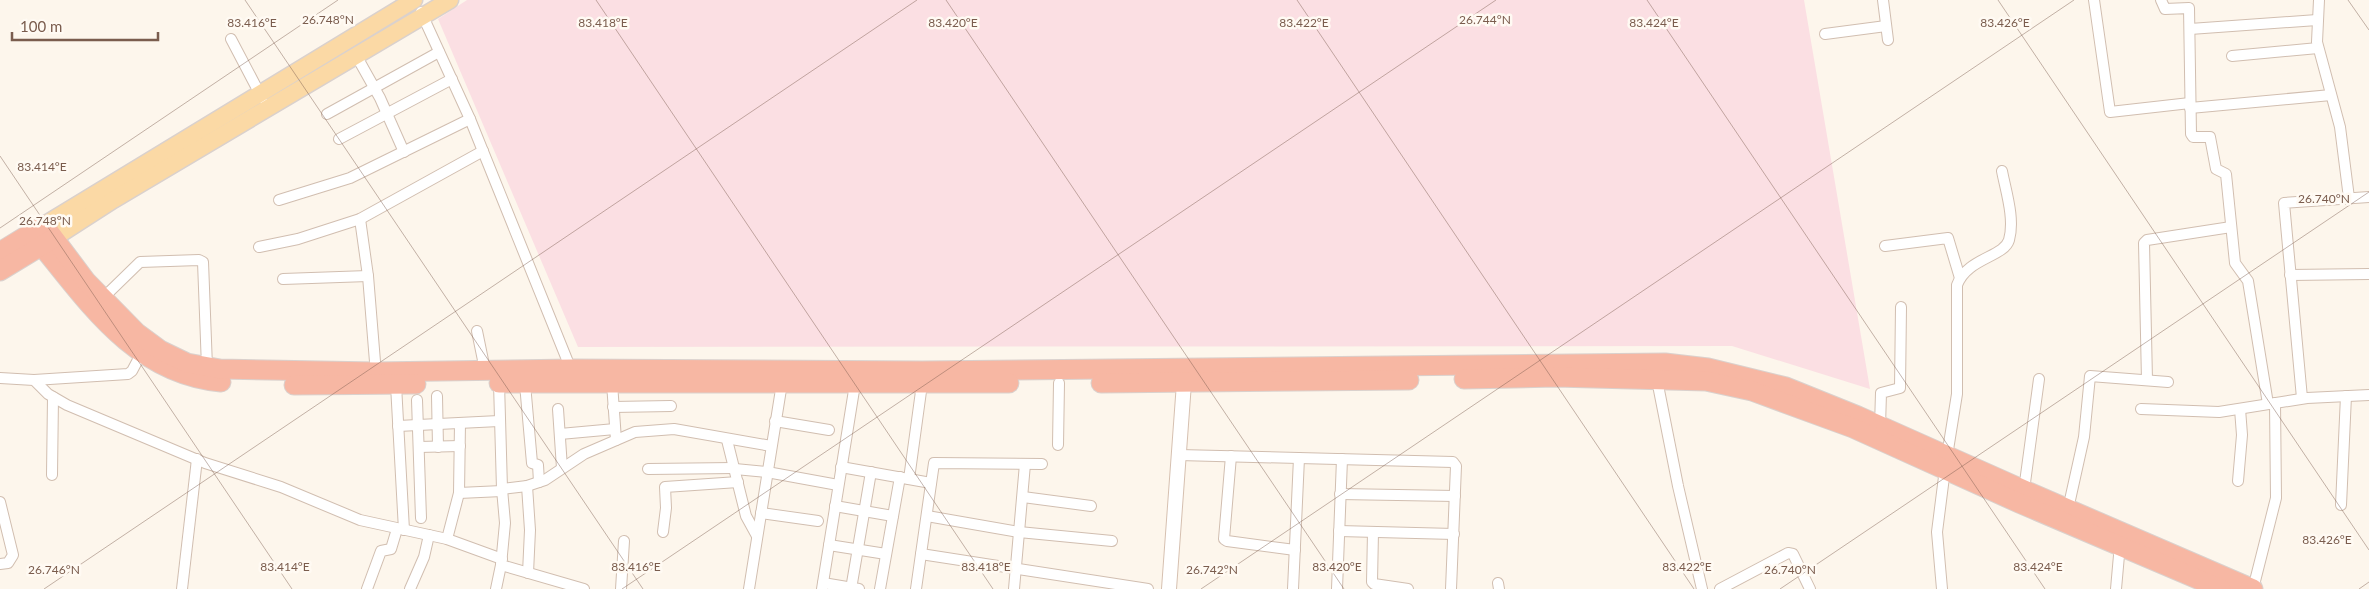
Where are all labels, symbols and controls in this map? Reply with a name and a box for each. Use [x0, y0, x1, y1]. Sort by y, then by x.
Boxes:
scale bar [12, 10, 159, 42]
text: 26.748°N [302, 12, 354, 27]
text: 26.744°N [1459, 12, 1511, 27]
text: 83.416°E [227, 15, 277, 30]
text: 83.418°E [578, 15, 628, 30]
text: 83.420°E [928, 15, 978, 30]
text: 83.422°E [1279, 15, 1329, 30]
text: 83.424°E [1629, 15, 1679, 30]
text: 83.426°E [1980, 15, 2030, 30]
text: 100 m [20, 17, 62, 35]
text: 83.414°E [17, 159, 67, 174]
text: 26.740°N [2298, 191, 2350, 206]
text: 26.748°N [19, 213, 71, 228]
text: 83.426°E [2302, 532, 2352, 547]
text: 83.414°E [260, 559, 310, 574]
text: 83.416°E [611, 559, 661, 574]
text: 83.418°E [961, 559, 1011, 574]
text: 83.420°E [1312, 559, 1362, 574]
text: 83.422°E [1662, 559, 1712, 574]
text: 83.424°E [2013, 559, 2063, 574]
text: 26.746°N [28, 562, 80, 577]
text: 26.742°N [1186, 562, 1238, 577]
text: 26.740°N [1764, 562, 1816, 577]

